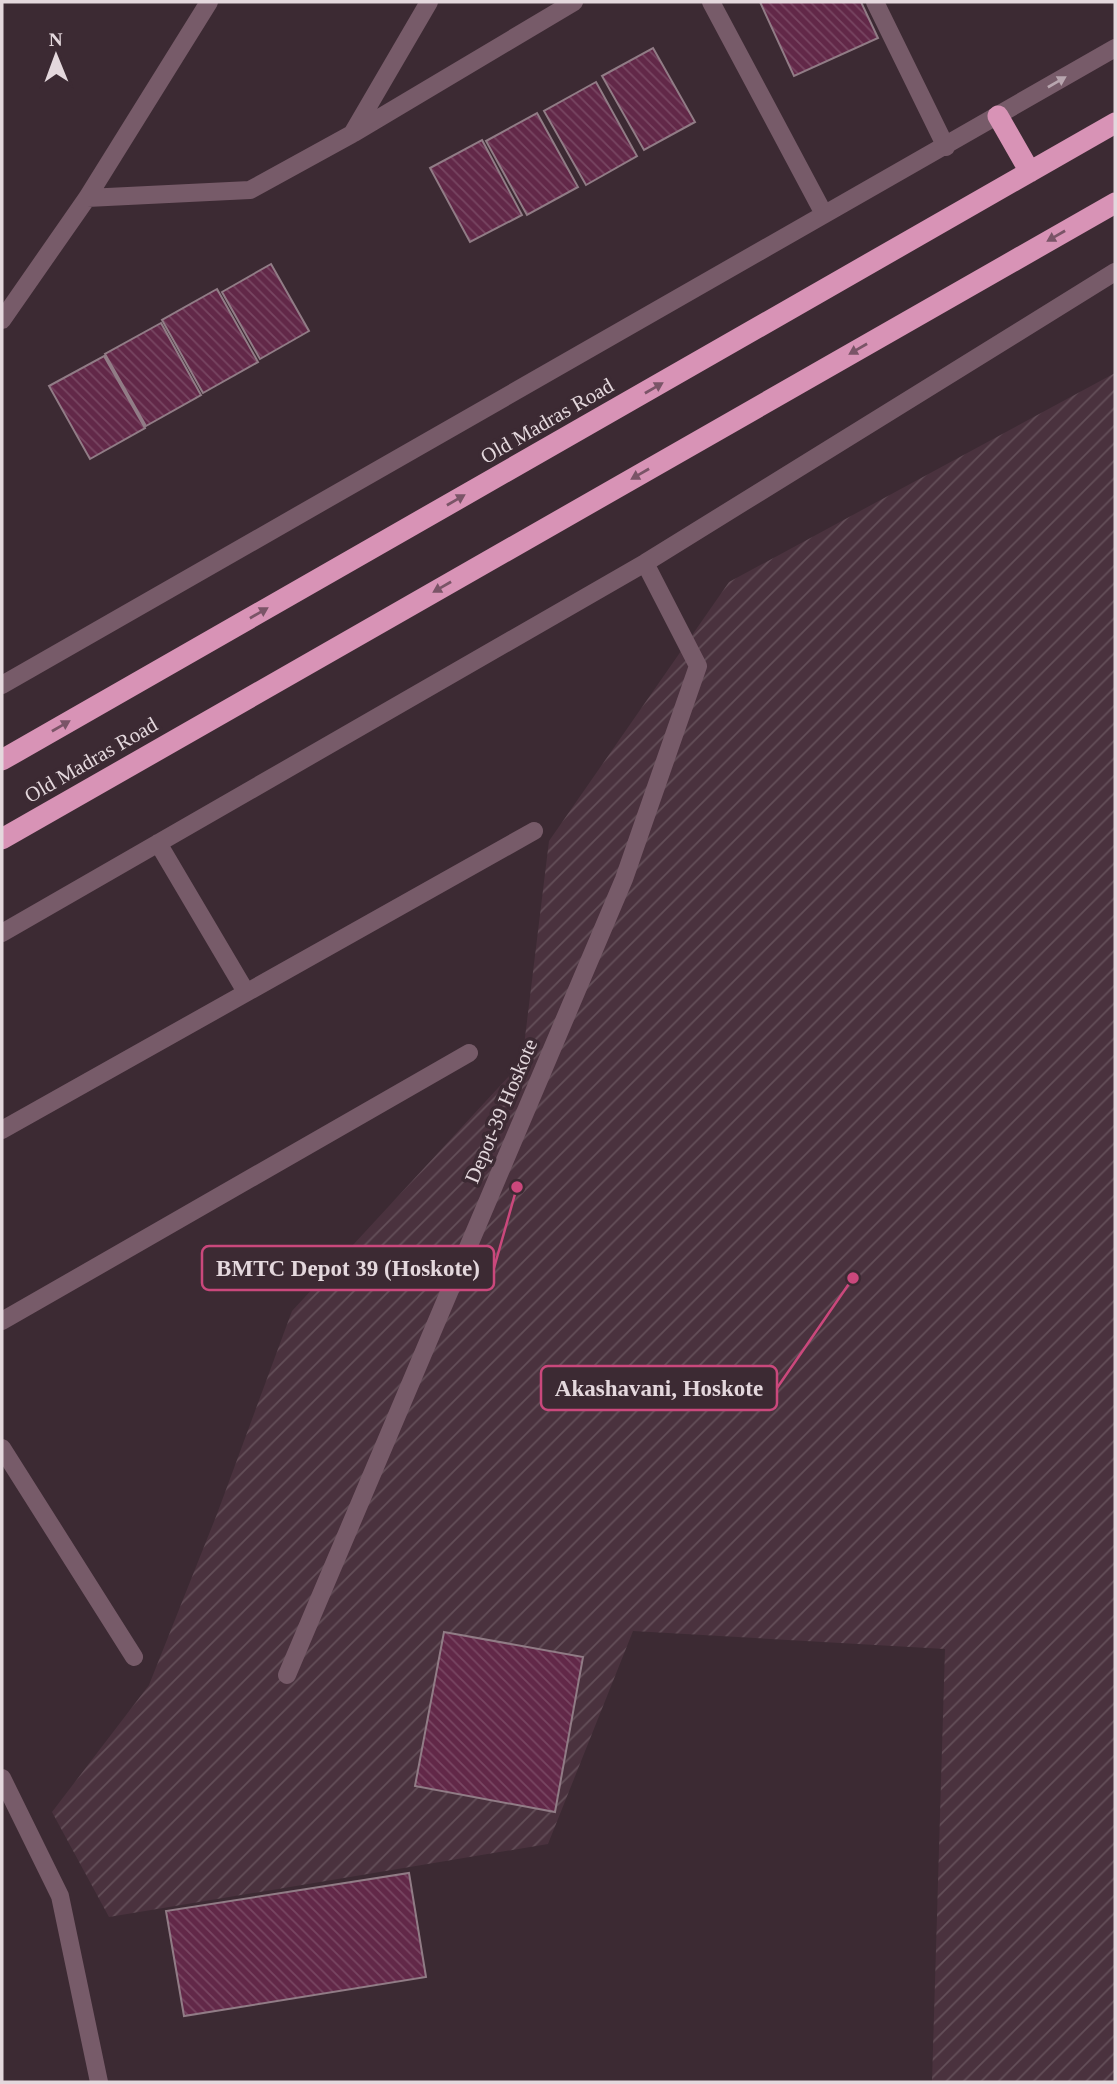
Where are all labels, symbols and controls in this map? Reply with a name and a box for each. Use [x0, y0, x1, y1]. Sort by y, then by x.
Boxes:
north arrow [21, 21, 91, 91]
text: N [49, 29, 63, 50]
one-way arrow [1047, 76, 1066, 88]
one-way arrow [1046, 230, 1066, 242]
one-way arrow [849, 343, 868, 355]
street label: Old Madras Road [476, 373, 618, 469]
one-way arrow [644, 381, 663, 394]
one-way arrow [630, 468, 649, 480]
one-way arrow [447, 494, 466, 506]
one-way arrow [432, 581, 452, 593]
one-way arrow [249, 607, 268, 619]
street label: Old Madras Road [20, 712, 162, 808]
one-way arrow [51, 720, 71, 732]
street label: Depot-39 Hoskote [460, 1035, 542, 1187]
callout: BMTC Depot 39 (Hoskote) [202, 1246, 494, 1290]
text: BMTC Depot 39 (Hoskote) [216, 1256, 480, 1281]
callout: Akashavani, Hoskote [541, 1366, 777, 1410]
text: Akashavani, Hoskote [555, 1376, 763, 1401]

